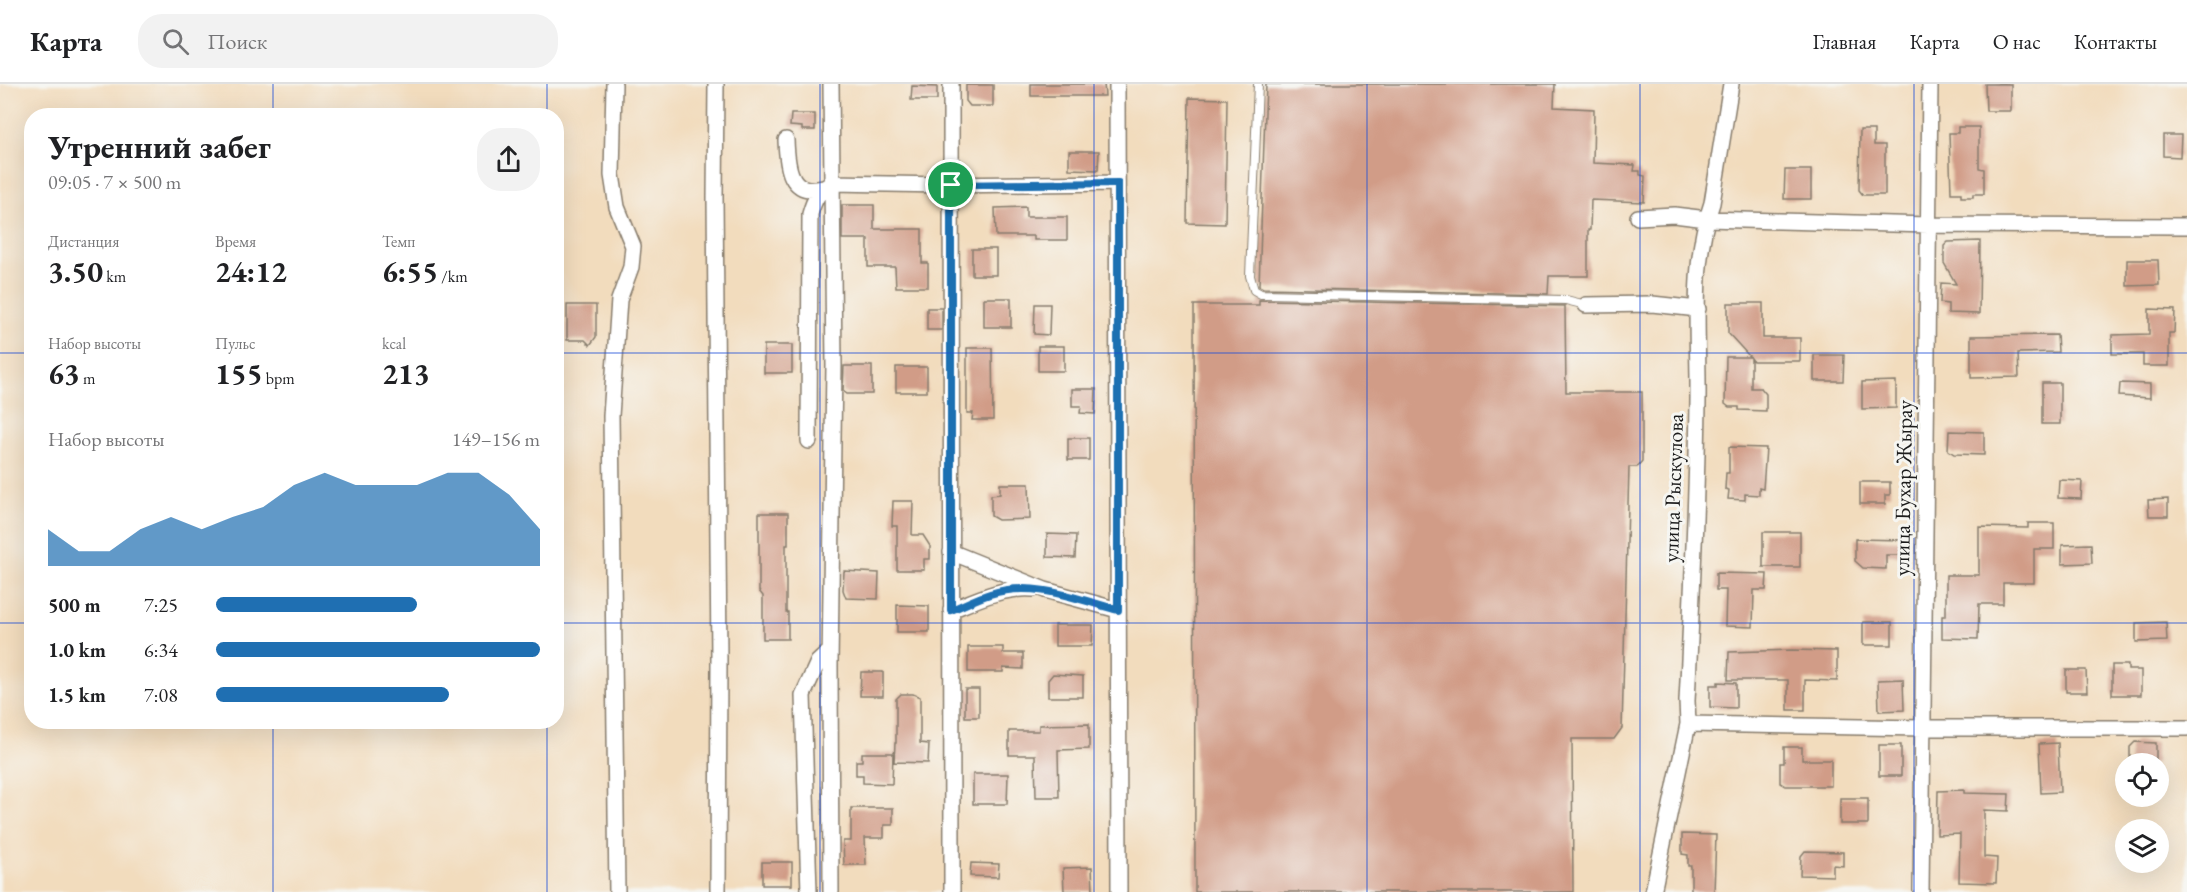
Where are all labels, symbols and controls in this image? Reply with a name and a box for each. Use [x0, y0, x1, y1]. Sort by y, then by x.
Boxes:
search box [138, 14, 558, 68]
text: Карта [30, 23, 102, 59]
icon: search [159, 25, 192, 58]
text: Поиск [207, 27, 267, 56]
text: Главная [1812, 28, 1876, 55]
text: Карта [1909, 28, 1960, 55]
text: О нас [1993, 28, 2041, 55]
text: Контакты [2074, 28, 2157, 55]
text: Утренний забег [48, 125, 271, 168]
button: share [477, 128, 540, 191]
pin [925, 159, 976, 210]
icon: arrive [934, 168, 967, 201]
text: 09:05 · 7 × 500 m [48, 169, 181, 195]
text: Дистанция [48, 231, 119, 252]
text: Время [215, 231, 256, 252]
text: Темп [382, 231, 415, 252]
text: 3.50 [48, 252, 103, 291]
text: 24:12 [215, 252, 287, 291]
text: 6:55 [382, 252, 438, 291]
text: km [103, 266, 126, 287]
text: /km [438, 266, 468, 287]
text: Набор высоты [48, 333, 141, 354]
text: Пульс [215, 333, 256, 354]
text: kcal [382, 333, 406, 354]
text: 63 [48, 354, 80, 393]
text: 155 [215, 354, 263, 393]
text: 213 [382, 354, 430, 393]
text: m [80, 368, 95, 389]
text: bpm [263, 368, 295, 389]
street label: улица Бухар Жырау [1887, 399, 1919, 576]
street label: улица Рыскулова [1656, 413, 1690, 563]
text: Набор высоты [48, 426, 164, 452]
text: 149–156 m [452, 426, 540, 452]
text: 500 m [48, 592, 101, 618]
text: 7:25 [144, 592, 178, 618]
text: 1.0 km [48, 637, 106, 663]
text: 6:34 [144, 637, 178, 663]
text: 1.5 km [48, 682, 106, 708]
text: 7:08 [144, 682, 178, 708]
map controls [2115, 753, 2169, 873]
button: locate [2115, 753, 2169, 807]
button: layers [2115, 819, 2169, 873]

